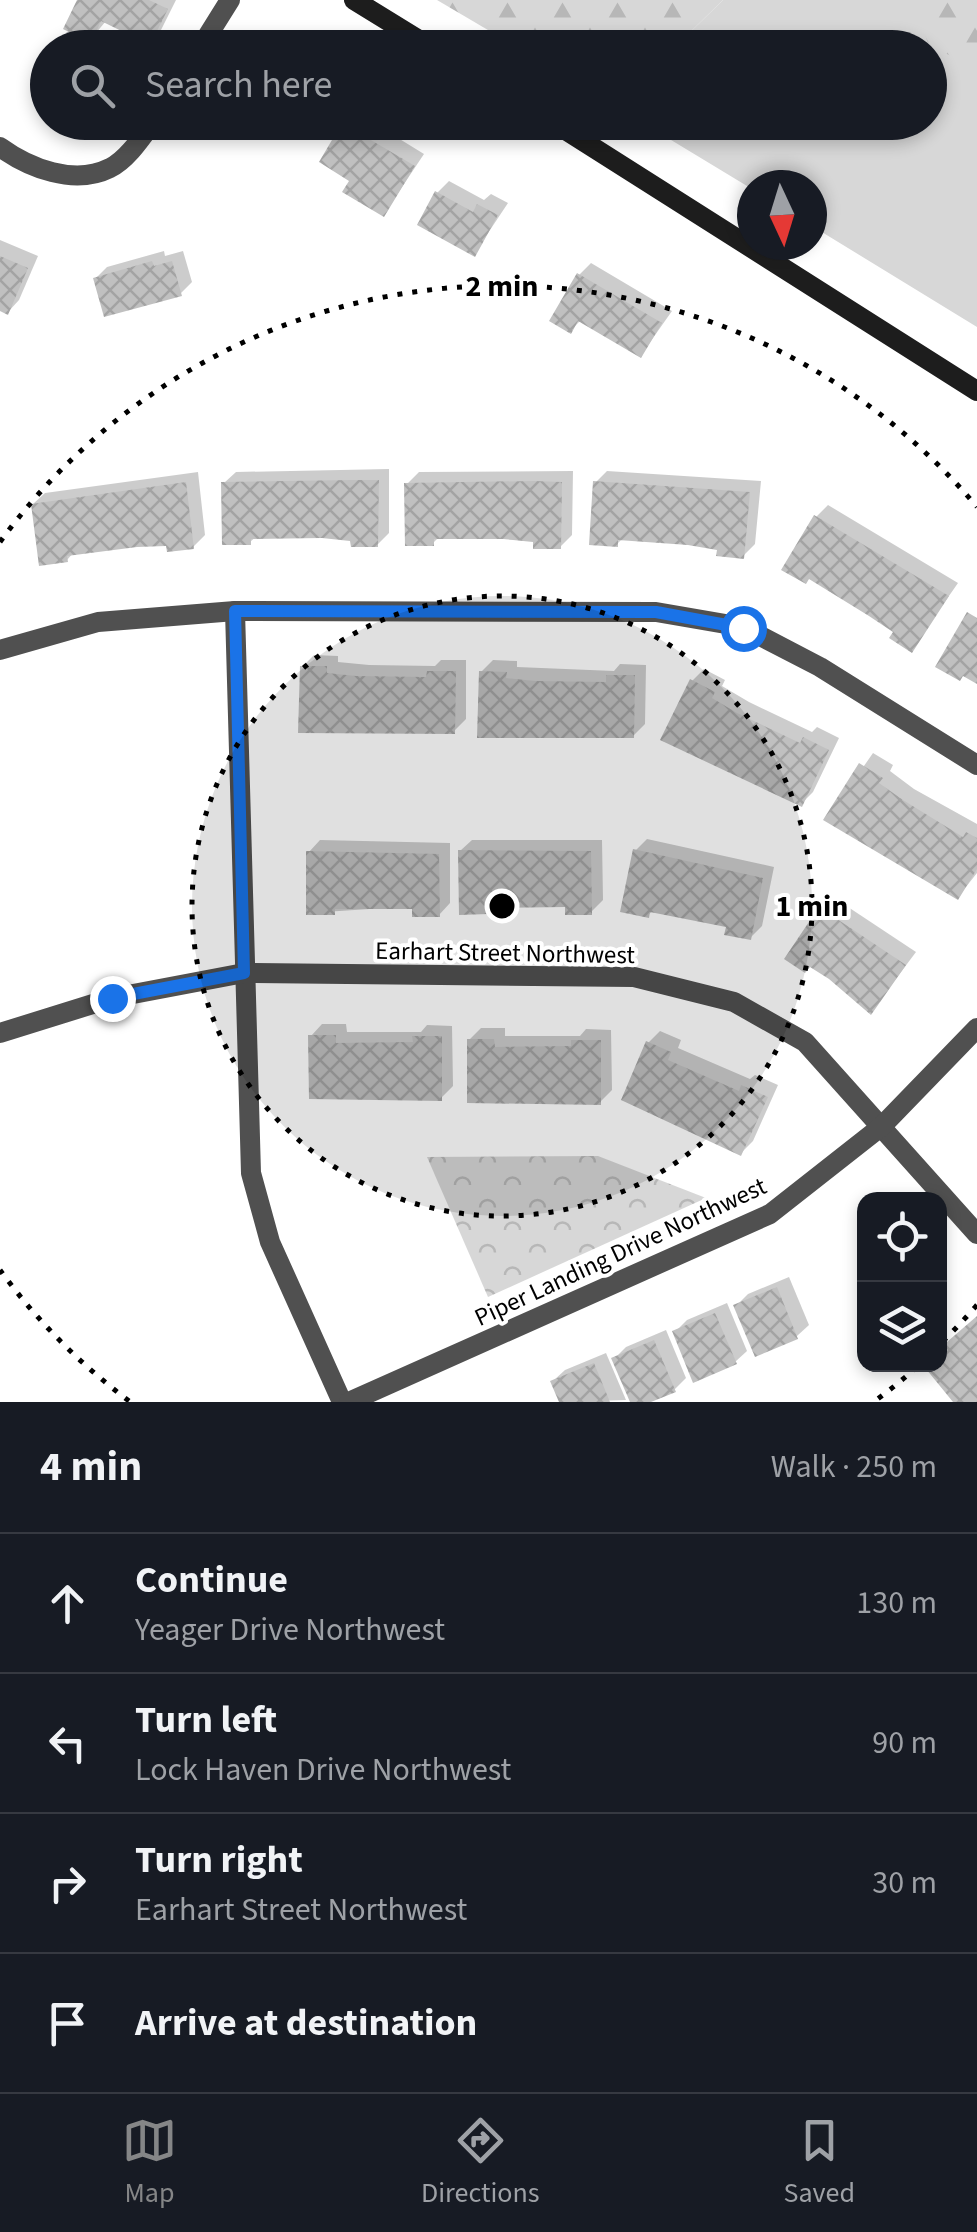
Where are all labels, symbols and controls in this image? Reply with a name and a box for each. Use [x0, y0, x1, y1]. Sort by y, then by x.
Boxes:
search box [30, 30, 947, 140]
icon: search [65, 58, 120, 113]
text: Search here [145, 58, 332, 112]
north arrow [737, 170, 827, 260]
text: 2 min [466, 265, 539, 308]
route start [721, 606, 767, 652]
text: 1 min [776, 885, 849, 928]
centre of rings [484, 888, 520, 924]
street label: Earhart Street Northwest [375, 933, 636, 973]
route end [90, 976, 136, 1022]
street label: Piper Landing Drive Northwest [469, 1168, 773, 1335]
map controls [857, 1192, 947, 1372]
button: locate [857, 1192, 947, 1282]
button: layers [857, 1282, 947, 1372]
text: 4 min [40, 1437, 142, 1497]
text: Walk · 250 m [771, 1444, 937, 1490]
text: Continue [135, 1553, 288, 1607]
icon: ahead [40, 1576, 95, 1631]
text: 130 m [856, 1580, 937, 1626]
text: Yeager Drive Northwest [135, 1607, 445, 1653]
text: Turn left [135, 1693, 277, 1747]
icon: left [40, 1716, 95, 1771]
text: 90 m [872, 1720, 937, 1766]
text: Lock Haven Drive Northwest [135, 1747, 511, 1793]
text: Turn right [135, 1833, 303, 1887]
icon: right [40, 1856, 95, 1911]
text: 30 m [872, 1860, 937, 1906]
text: Earhart Street Northwest [135, 1887, 467, 1933]
icon: arrive [40, 1996, 95, 2051]
text: Arrive at destination [135, 1996, 477, 2050]
tab: Map [122, 2113, 177, 2213]
tab: Directions [421, 2113, 540, 2213]
tab: Saved [784, 2113, 855, 2213]

